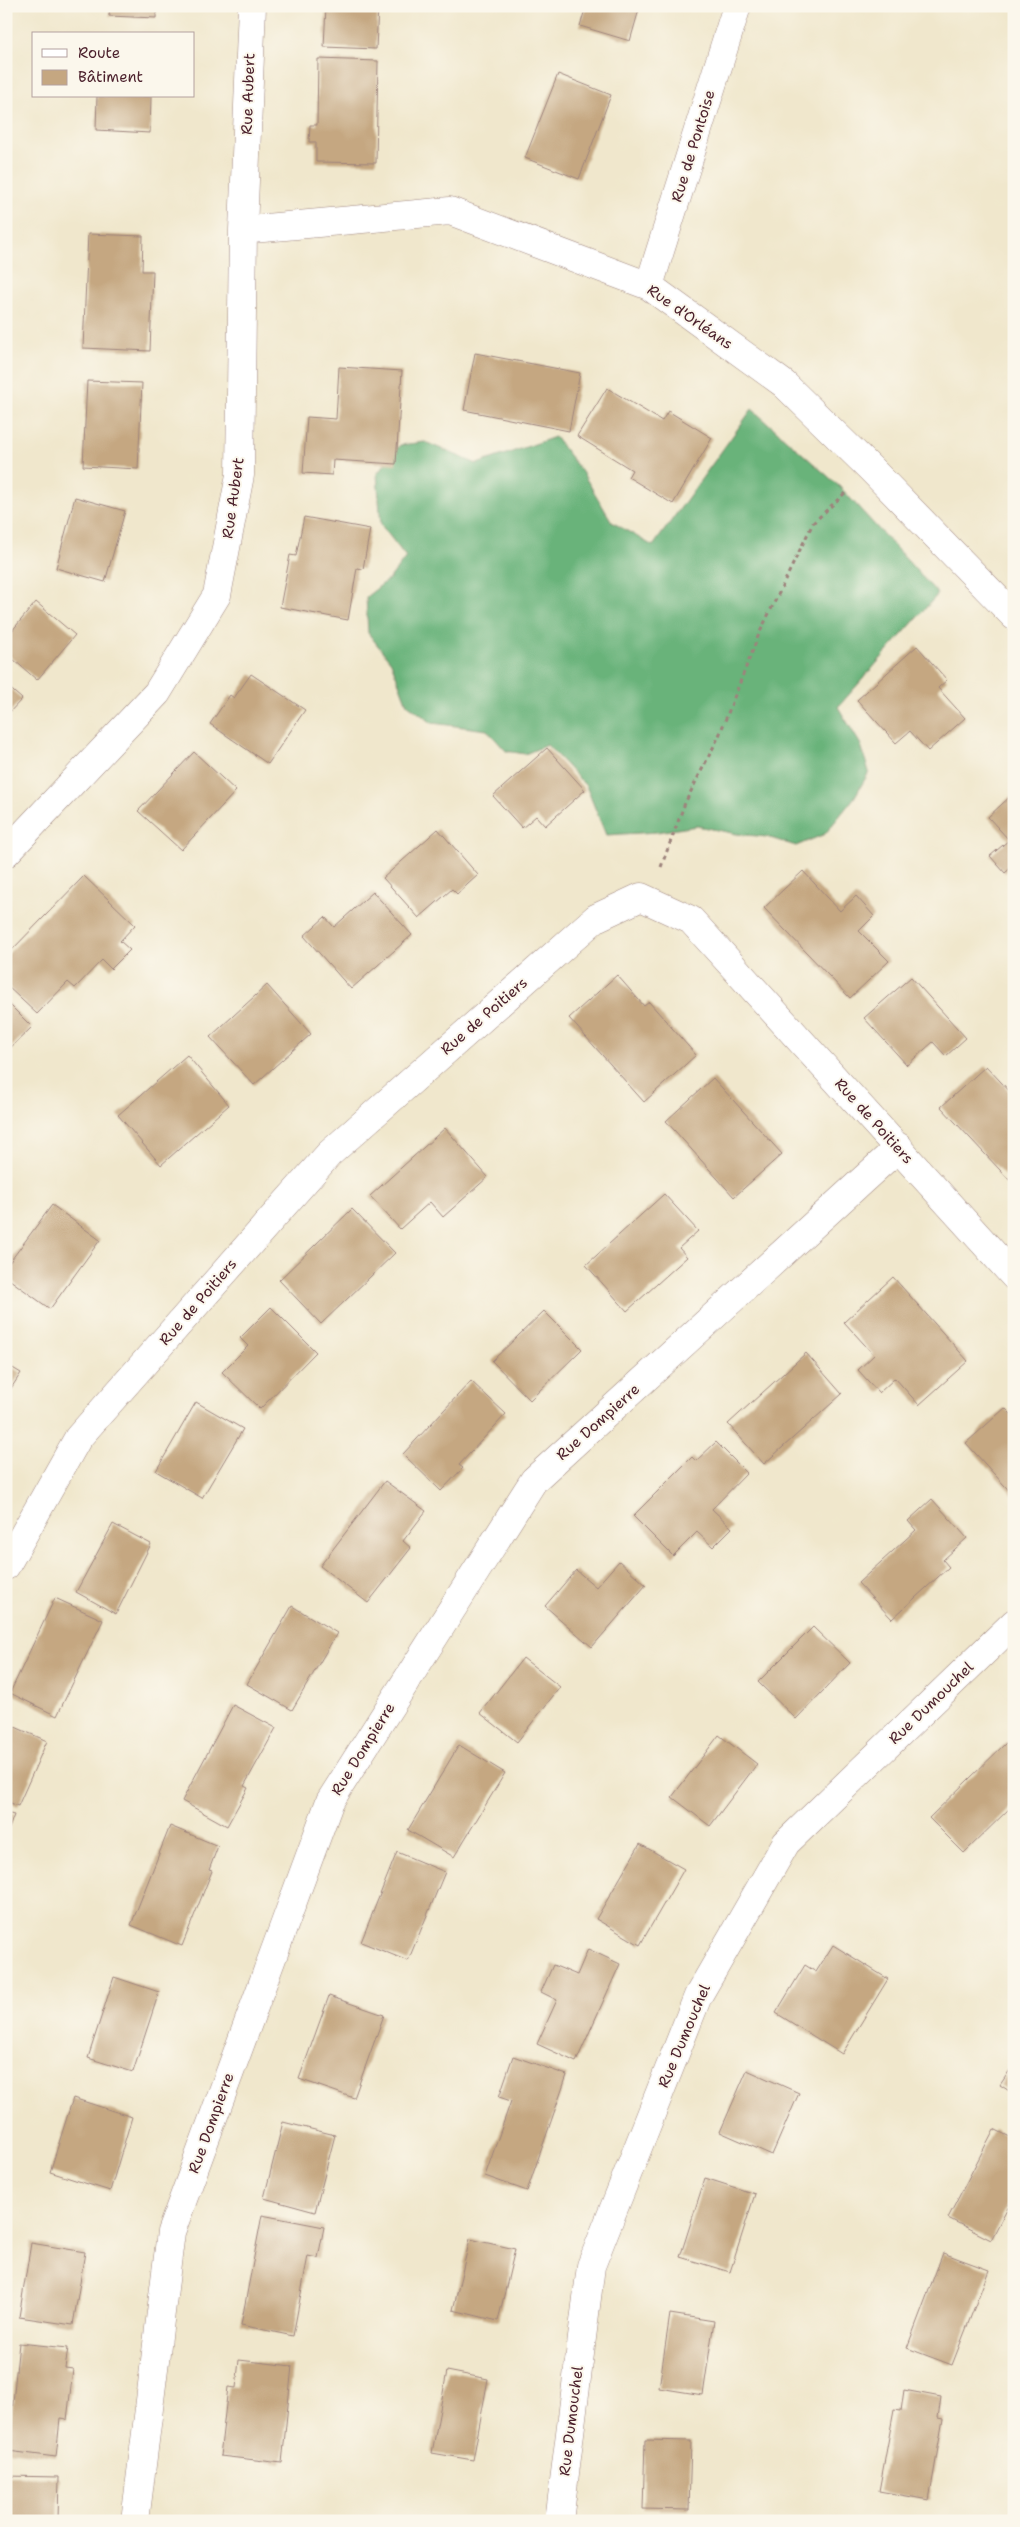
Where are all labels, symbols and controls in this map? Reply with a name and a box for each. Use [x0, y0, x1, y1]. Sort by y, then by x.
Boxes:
legend [32, 32, 195, 98]
text: Route [78, 43, 120, 63]
street label: Rue Aubert [237, 53, 259, 135]
text: Bâtiment [78, 67, 143, 87]
street label: Rue de Pontoise [666, 88, 720, 204]
street label: Rue d'Orléans [643, 280, 737, 354]
street label: Rue Aubert [217, 456, 249, 540]
street label: Rue de Poitiers [436, 973, 532, 1059]
street label: Rue de Poitiers [830, 1074, 918, 1168]
street label: Rue de Poitiers [155, 1254, 241, 1350]
street label: Rue Dompierre [552, 1379, 644, 1465]
street label: Rue Dumouchel [884, 1657, 978, 1749]
street label: Rue Dompierre [326, 1699, 400, 1799]
street label: Rue Dumouchel [653, 1981, 715, 2091]
street label: Rue Dompierre [184, 2070, 238, 2176]
street label: Rue Dumouchel [554, 2364, 588, 2477]

